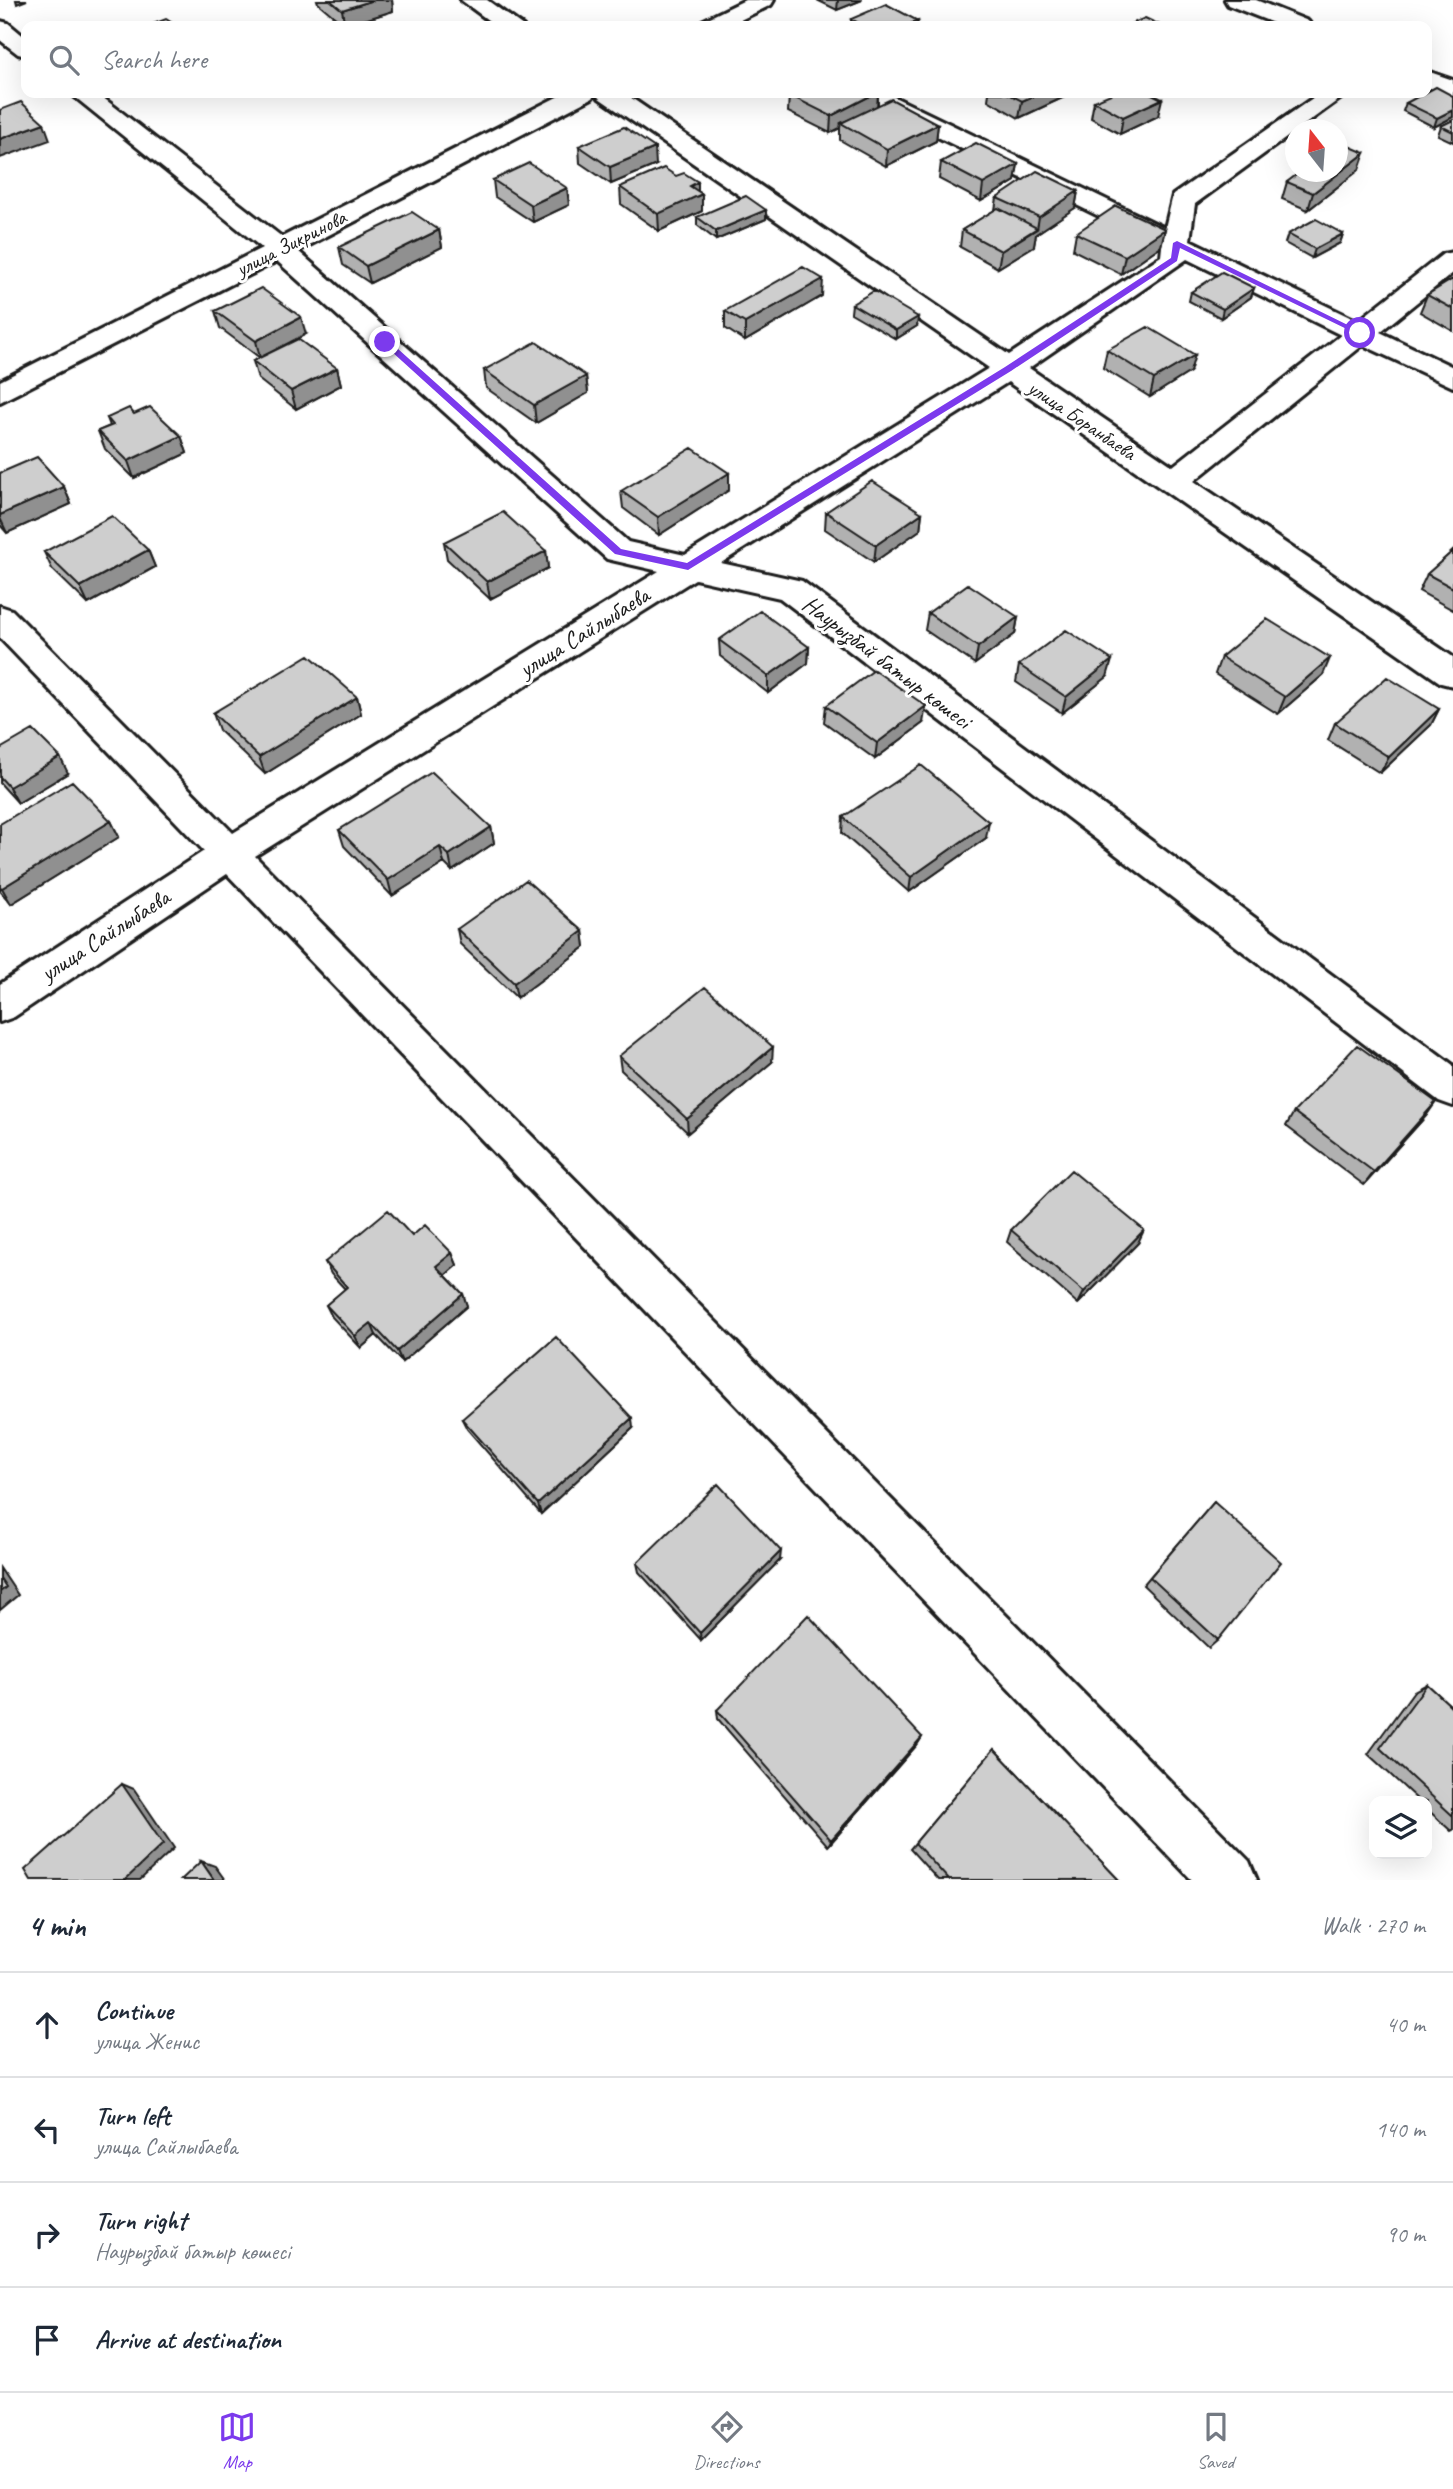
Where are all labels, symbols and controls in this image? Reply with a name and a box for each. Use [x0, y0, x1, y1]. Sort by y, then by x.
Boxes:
search box [21, 21, 1432, 98]
icon: search [45, 41, 83, 79]
text: Search here [101, 43, 207, 76]
north arrow [1285, 119, 1348, 182]
street label: улица Зикринова [230, 203, 352, 283]
route start [1344, 317, 1375, 348]
route end [369, 326, 400, 357]
street label: улица Боранбаева [1021, 373, 1142, 466]
street label: улица Сайлыбаева [511, 579, 657, 685]
street label: Наурызбай батыр көшесі [796, 589, 979, 738]
street label: улица Сайлыбаева [33, 881, 177, 989]
map controls [1369, 1796, 1432, 1859]
button: layers [1369, 1796, 1432, 1859]
text: 4 min [28, 1907, 85, 1945]
text: Walk · 270 m [1321, 1911, 1425, 1940]
text: Continue [95, 1994, 173, 2027]
icon: ahead [28, 2006, 66, 2044]
text: 40 m [1386, 2010, 1425, 2039]
text: улица Женис [95, 2027, 199, 2056]
text: Turn left [95, 2099, 170, 2132]
icon: left [28, 2111, 66, 2149]
text: 140 m [1376, 2115, 1425, 2144]
text: улица Сайлыбаева [95, 2132, 237, 2161]
text: Turn right [95, 2204, 186, 2237]
icon: right [28, 2216, 66, 2254]
text: 90 m [1386, 2220, 1425, 2249]
text: Наурызбай батыр көшесі [95, 2237, 290, 2266]
icon: arrive [28, 2321, 66, 2359]
text: Arrive at destination [95, 2323, 281, 2356]
tab: Map [218, 2408, 256, 2474]
tab: Directions [693, 2408, 760, 2474]
tab: Saved [1197, 2408, 1235, 2474]

